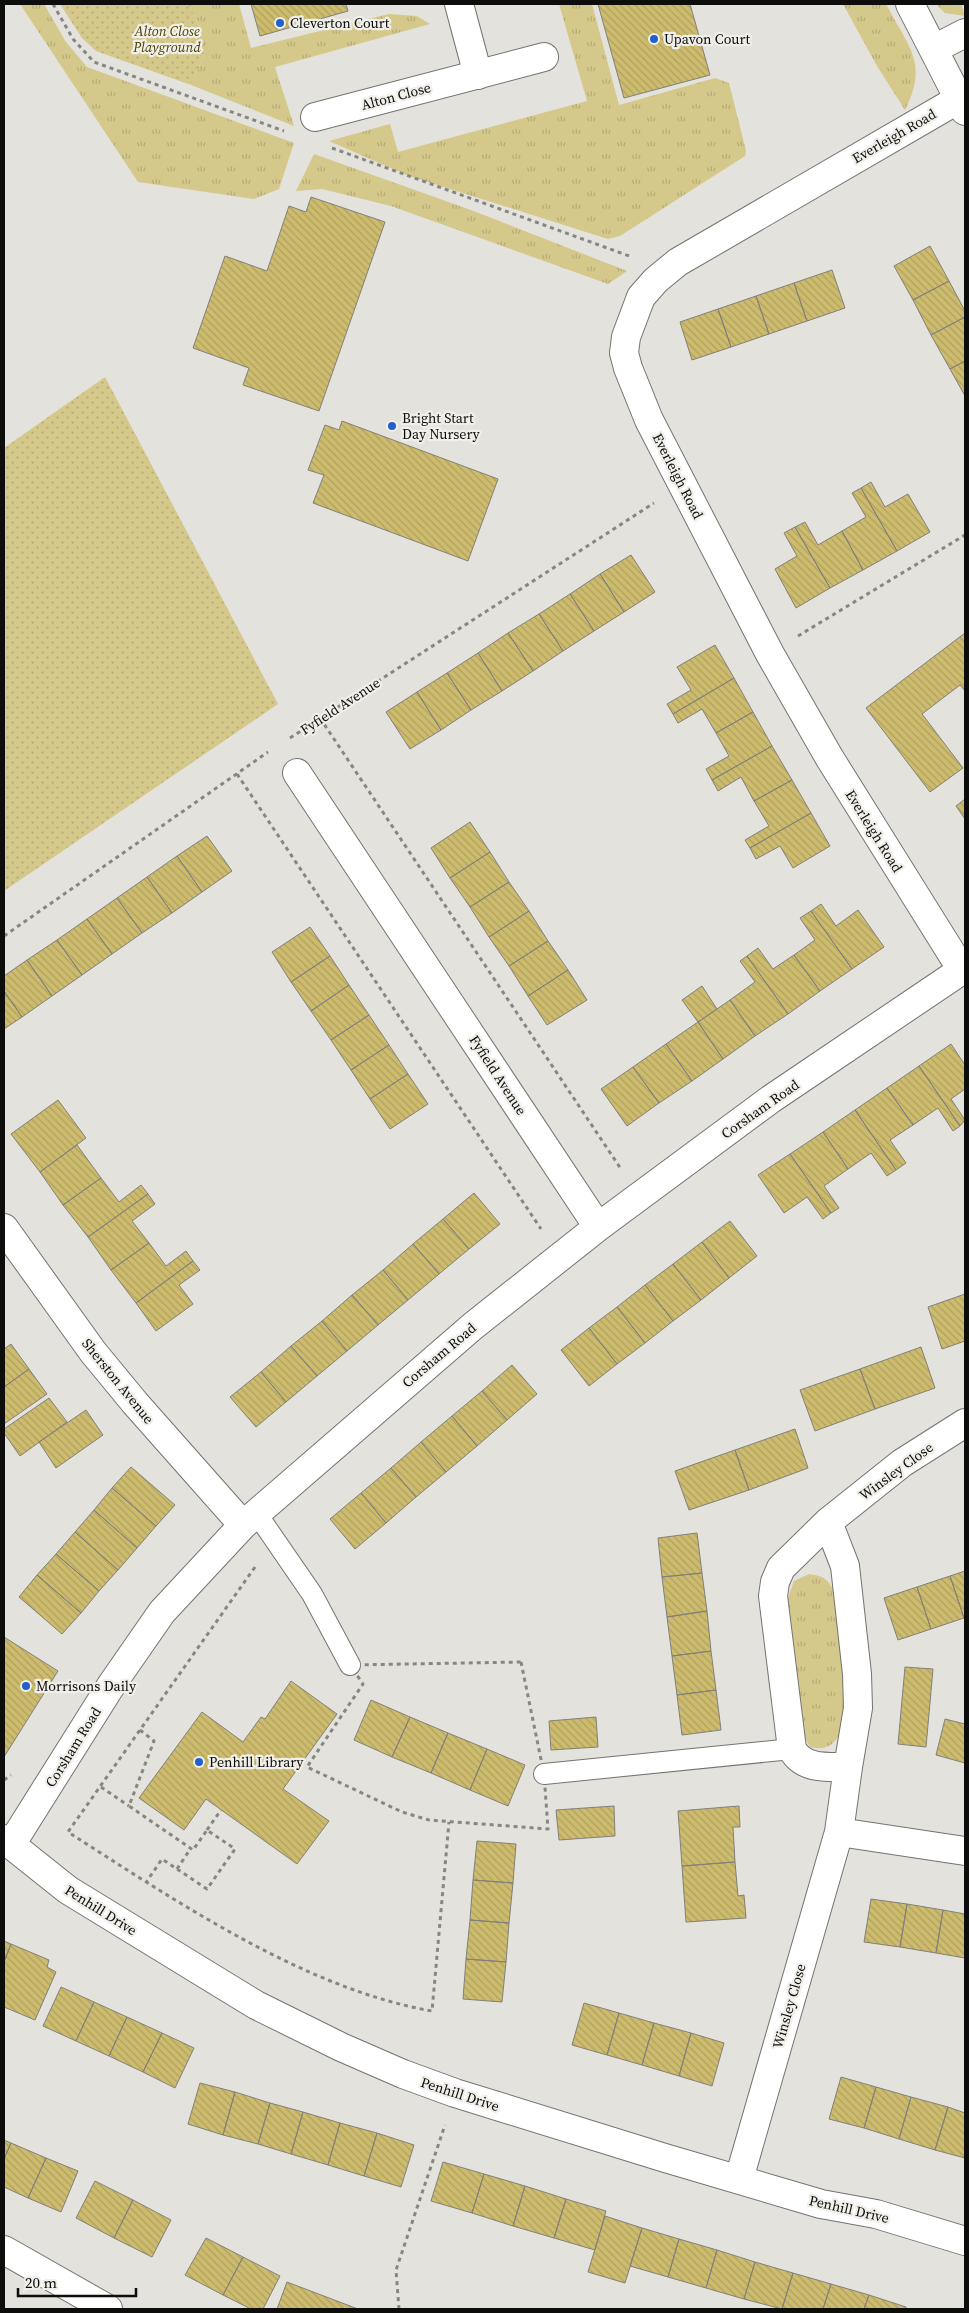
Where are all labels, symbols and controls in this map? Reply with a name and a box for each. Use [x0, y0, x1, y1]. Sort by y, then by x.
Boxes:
place label: Cleverton Court [290, 13, 390, 33]
marker: Cleverton Court [274, 17, 286, 29]
park label: Alton Close Playground [132, 21, 201, 57]
place label: Upavon Court [664, 29, 751, 49]
marker: Upavon Court [648, 33, 660, 45]
street label: Alton Close [359, 77, 433, 115]
street label: Everleigh Road [848, 104, 940, 168]
place label: Bright Start Day Nursery [402, 408, 481, 444]
marker: Bright Start Day Nursery [386, 420, 398, 432]
street label: Everleigh Road [648, 430, 708, 522]
street label: Fyfield Avenue [296, 673, 384, 739]
street label: Everleigh Road [841, 786, 907, 876]
street label: Fyfield Avenue [465, 1031, 531, 1119]
street label: Corsham Road [717, 1075, 803, 1143]
street label: Corsham Road [398, 1318, 480, 1392]
street label: Sherston Avenue [77, 1334, 159, 1428]
street label: Winsley Close [855, 1437, 937, 1505]
place label: Morrisons Daily [36, 1676, 137, 1696]
marker: Morrisons Daily [20, 1680, 32, 1692]
street label: Corsham Road [40, 1703, 106, 1791]
place label: Penhill Library [209, 1752, 304, 1772]
marker: Penhill Library [193, 1756, 205, 1768]
street label: Penhill Drive [61, 1880, 141, 1940]
street label: Winsley Close [767, 1961, 811, 2051]
street label: Penhill Drive [418, 2072, 502, 2116]
street label: Penhill Drive [807, 2190, 891, 2228]
scale bar [18, 2266, 135, 2298]
text: 20 m [25, 2272, 57, 2293]

